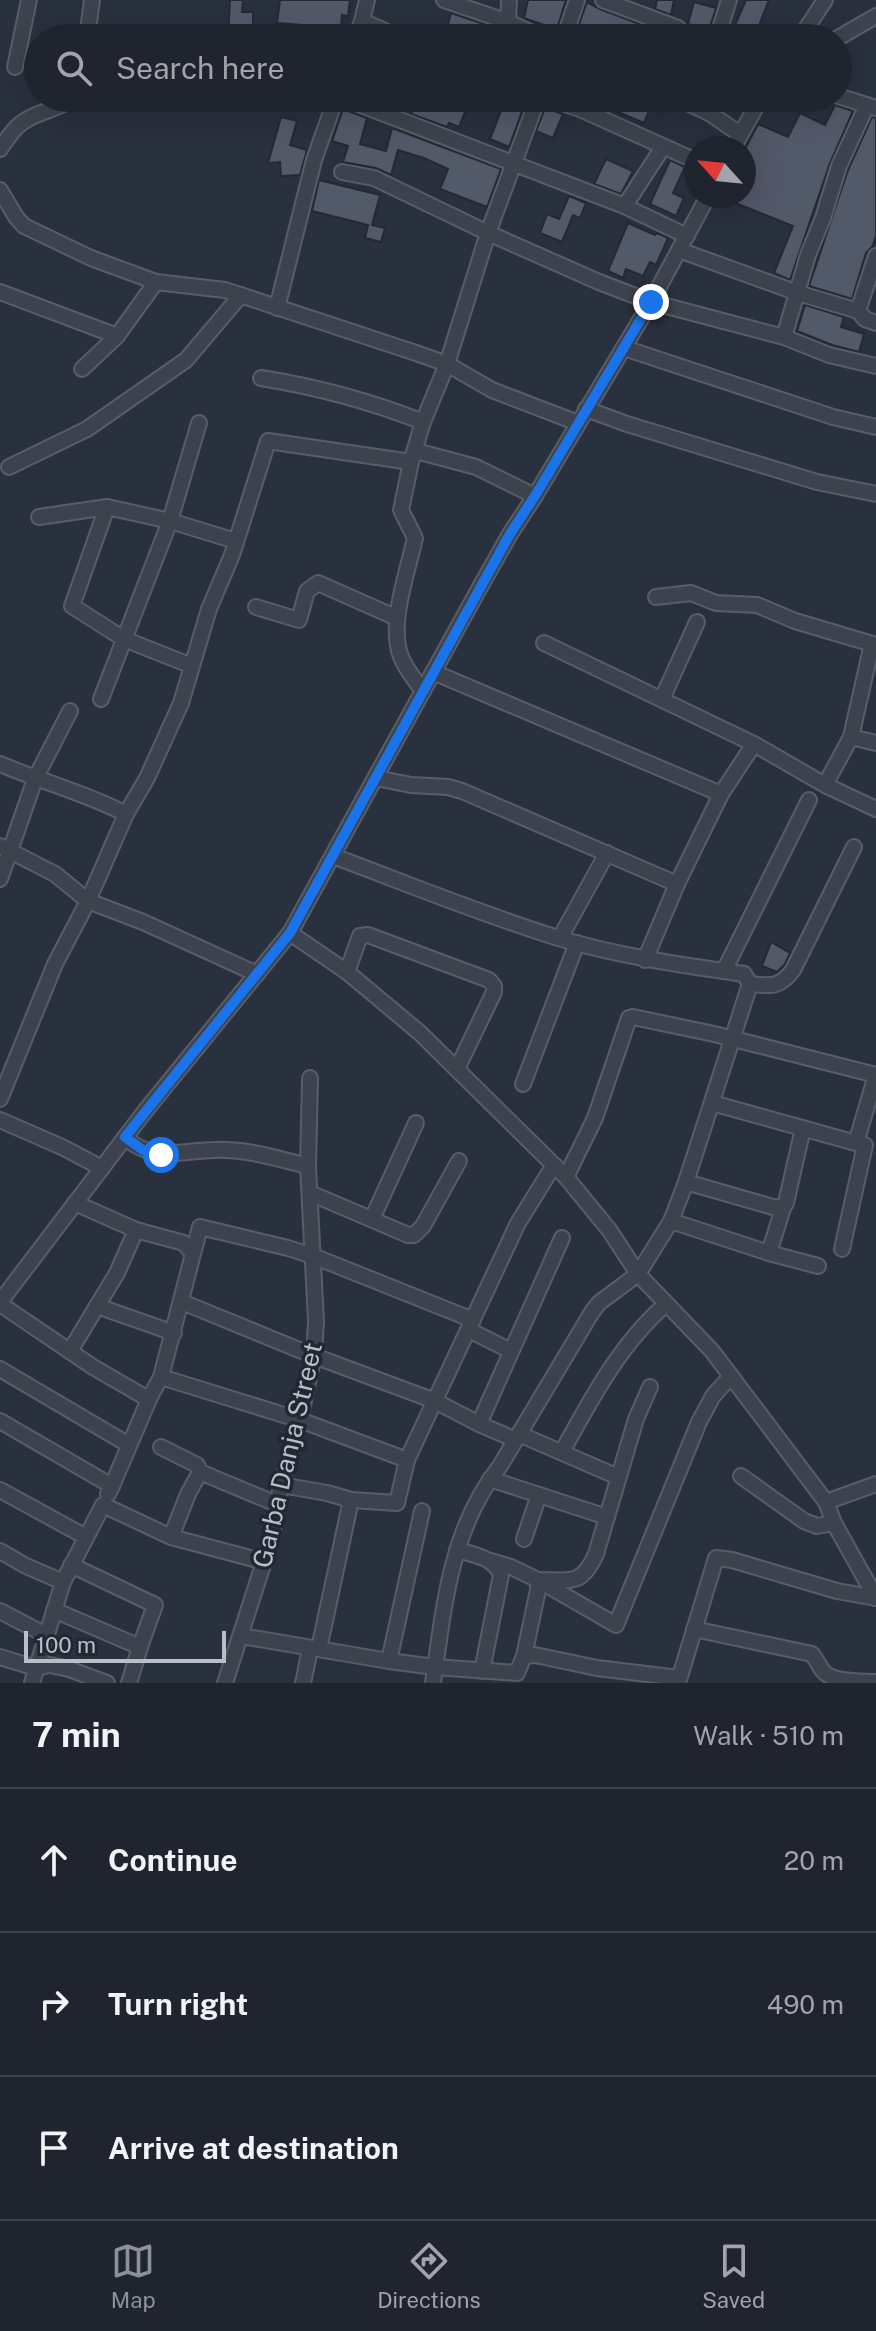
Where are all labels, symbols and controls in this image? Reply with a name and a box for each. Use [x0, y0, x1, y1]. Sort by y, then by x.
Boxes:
search box [24, 24, 852, 112]
icon: search [52, 46, 96, 90]
text: Search here [116, 50, 284, 86]
north arrow [684, 136, 756, 208]
route end [633, 284, 669, 320]
route start [143, 1137, 179, 1173]
street label: Garba Danja Street [246, 1339, 328, 1571]
scale bar [24, 1627, 226, 1663]
text: 100 m [36, 1632, 96, 1658]
text: 7 min [32, 1715, 121, 1755]
text: Walk · 510 m [693, 1720, 844, 1751]
icon: ahead [32, 1838, 76, 1882]
text: Continue [108, 1842, 238, 1878]
text: 20 m [784, 1845, 844, 1876]
icon: right [32, 1982, 76, 2026]
text: Turn right [108, 1986, 248, 2022]
text: 490 m [767, 1989, 844, 2020]
icon: arrive [32, 2126, 76, 2170]
text: Arrive at destination [108, 2130, 399, 2166]
tab: Map [111, 2239, 156, 2313]
tab: Directions [377, 2239, 481, 2313]
tab: Saved [702, 2239, 765, 2313]

